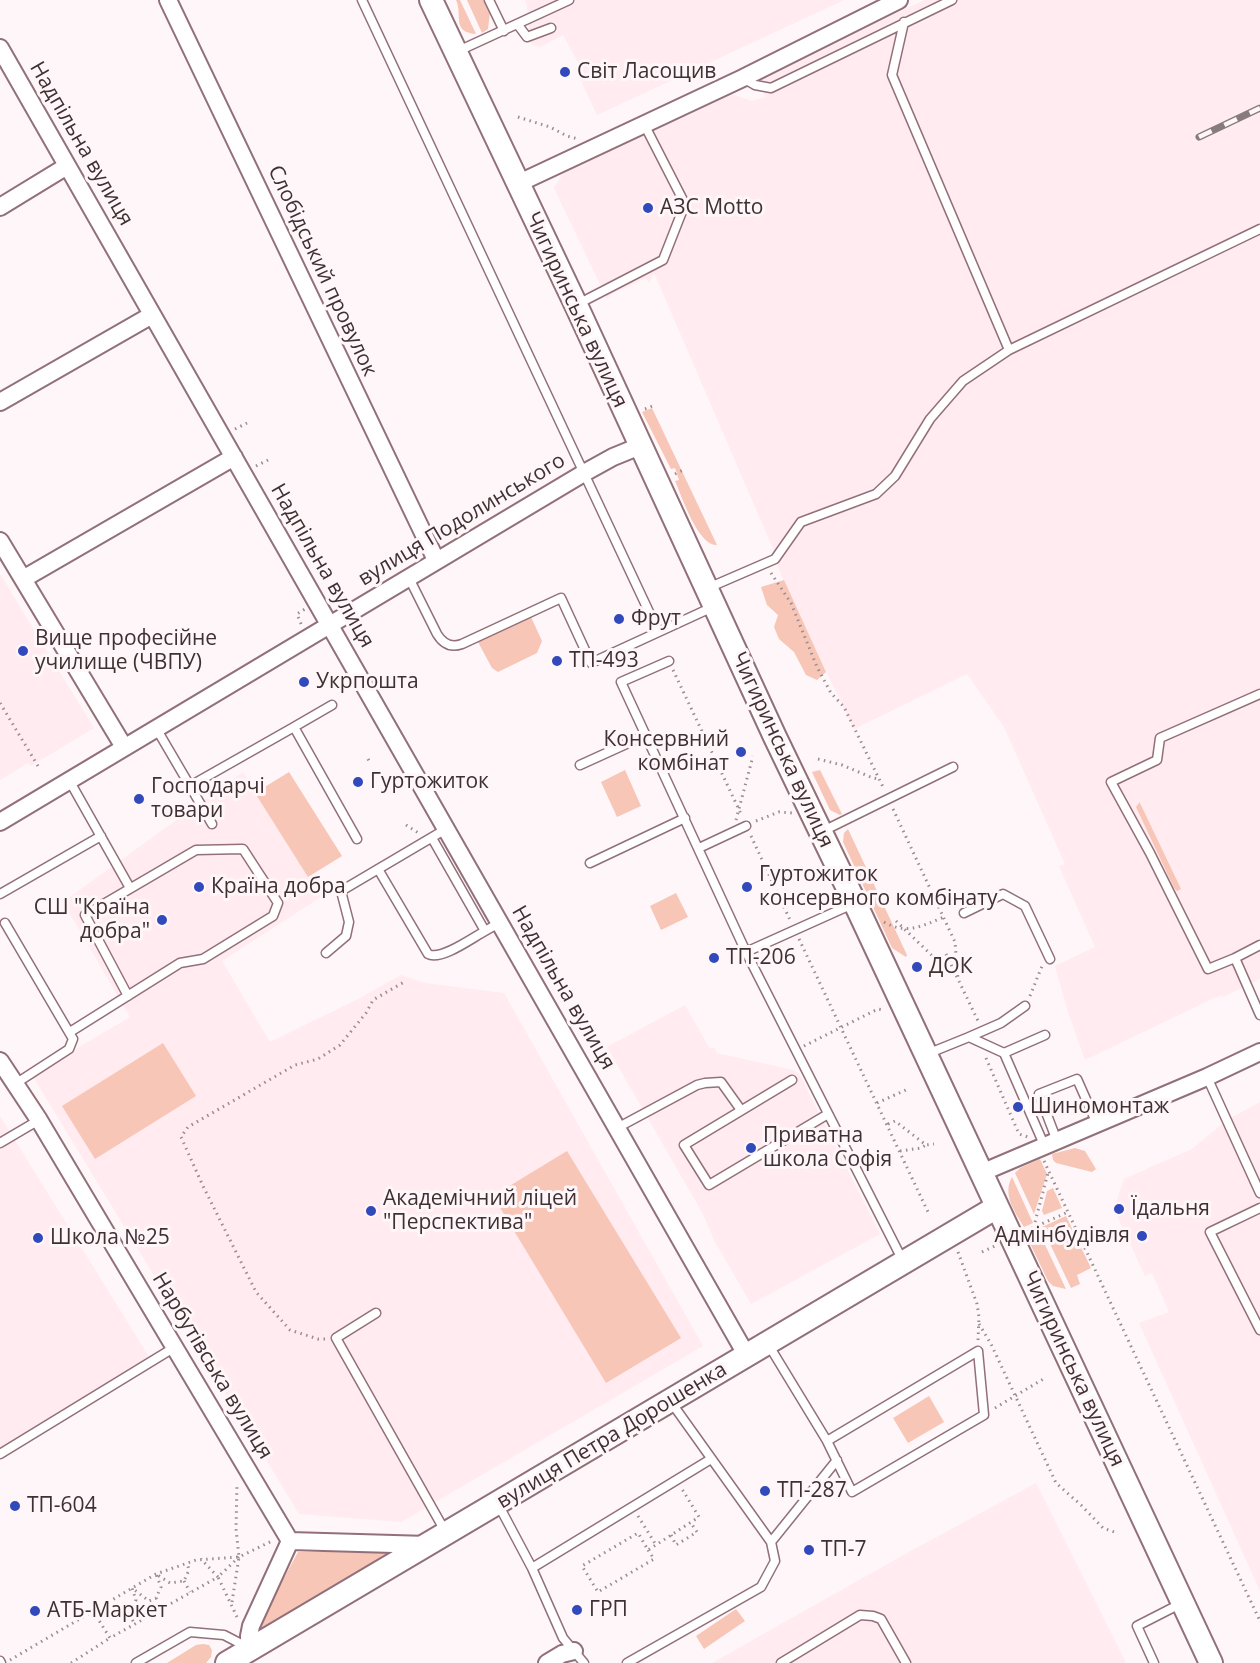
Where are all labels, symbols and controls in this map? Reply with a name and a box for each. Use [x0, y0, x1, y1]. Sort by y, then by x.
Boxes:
street label: Надпільна вулиця [24, 58, 138, 230]
place label: Світ Ласощив [577, 59, 716, 85]
marker: Світ Ласощив [558, 65, 572, 79]
street label: Слобідський провулок [262, 162, 382, 380]
place label: АЗС Motto [660, 195, 763, 221]
marker: АЗС Motto [641, 201, 655, 215]
street label: Чигиринська вулиця [520, 208, 632, 412]
street label: вулиця Подолинського [354, 448, 570, 592]
street label: Надпільна вулиця [265, 480, 379, 652]
place label: Фрут [631, 606, 681, 632]
marker: Фрут [612, 612, 626, 626]
place label: Вище професійне училище (ЧВПУ) [35, 626, 217, 676]
marker: Вище професійне училище (ЧВПУ) [16, 644, 30, 658]
place label: ТП-493 [569, 648, 639, 674]
street label: Чигиринська вулиця [726, 648, 838, 852]
marker: ТП-493 [550, 654, 564, 668]
place label: Укрпошта [316, 669, 419, 695]
marker: Укрпошта [297, 675, 311, 689]
place label: Консервний комбінат [604, 727, 729, 777]
marker: Консервний комбінат [734, 745, 748, 759]
place label: Гуртожиток [370, 769, 489, 795]
place label: Господарчі товари [151, 774, 265, 824]
marker: Гуртожиток [351, 775, 365, 789]
marker: Господарчі товари [132, 792, 146, 806]
place label: Гуртожиток консервного комбінату [759, 862, 998, 912]
place label: Країна добра [211, 874, 346, 900]
marker: Країна добра [192, 880, 206, 894]
marker: Гуртожиток консервного комбінату [740, 880, 754, 894]
place label: СШ "Країна добра" [34, 895, 150, 945]
street label: Надпільна вулиця [506, 902, 620, 1074]
marker: СШ "Країна добра" [155, 913, 169, 927]
place label: ТП-206 [726, 945, 796, 971]
marker: ТП-206 [707, 951, 721, 965]
place label: ДОК [929, 954, 973, 980]
marker: ДОК [910, 960, 924, 974]
place label: Шиномонтаж [1030, 1094, 1169, 1120]
marker: Шиномонтаж [1011, 1100, 1025, 1114]
place label: Приватна школа Софія [763, 1123, 892, 1173]
marker: Приватна школа Софія [744, 1141, 758, 1155]
place label: Академічний ліцей "Перспектива" [383, 1186, 577, 1236]
place label: Їдальня [1131, 1196, 1210, 1222]
marker: Їдальня [1112, 1202, 1126, 1216]
marker: Академічний ліцей "Перспектива" [364, 1204, 378, 1218]
place label: Адмінбудівля [995, 1223, 1130, 1249]
place label: Школа №25 [50, 1225, 170, 1251]
marker: Адмінбудівля [1135, 1229, 1149, 1243]
marker: Школа №25 [31, 1231, 45, 1245]
street label: Чигиринська вулиця [1017, 1267, 1129, 1471]
street label: Нарбутівська вулиця [146, 1268, 278, 1464]
street label: вулиця Петра Дорошенка [492, 1357, 732, 1515]
place label: ТП-287 [777, 1478, 847, 1504]
marker: ТП-287 [758, 1484, 772, 1498]
place label: ТП-604 [27, 1493, 97, 1519]
marker: ТП-604 [8, 1499, 22, 1513]
place label: ТП-7 [821, 1537, 867, 1563]
marker: ТП-7 [802, 1543, 816, 1557]
place label: ГРП [589, 1597, 628, 1623]
place label: АТБ-Маркет [47, 1598, 167, 1624]
marker: ГРП [570, 1603, 584, 1617]
marker: АТБ-Маркет [28, 1604, 42, 1618]

